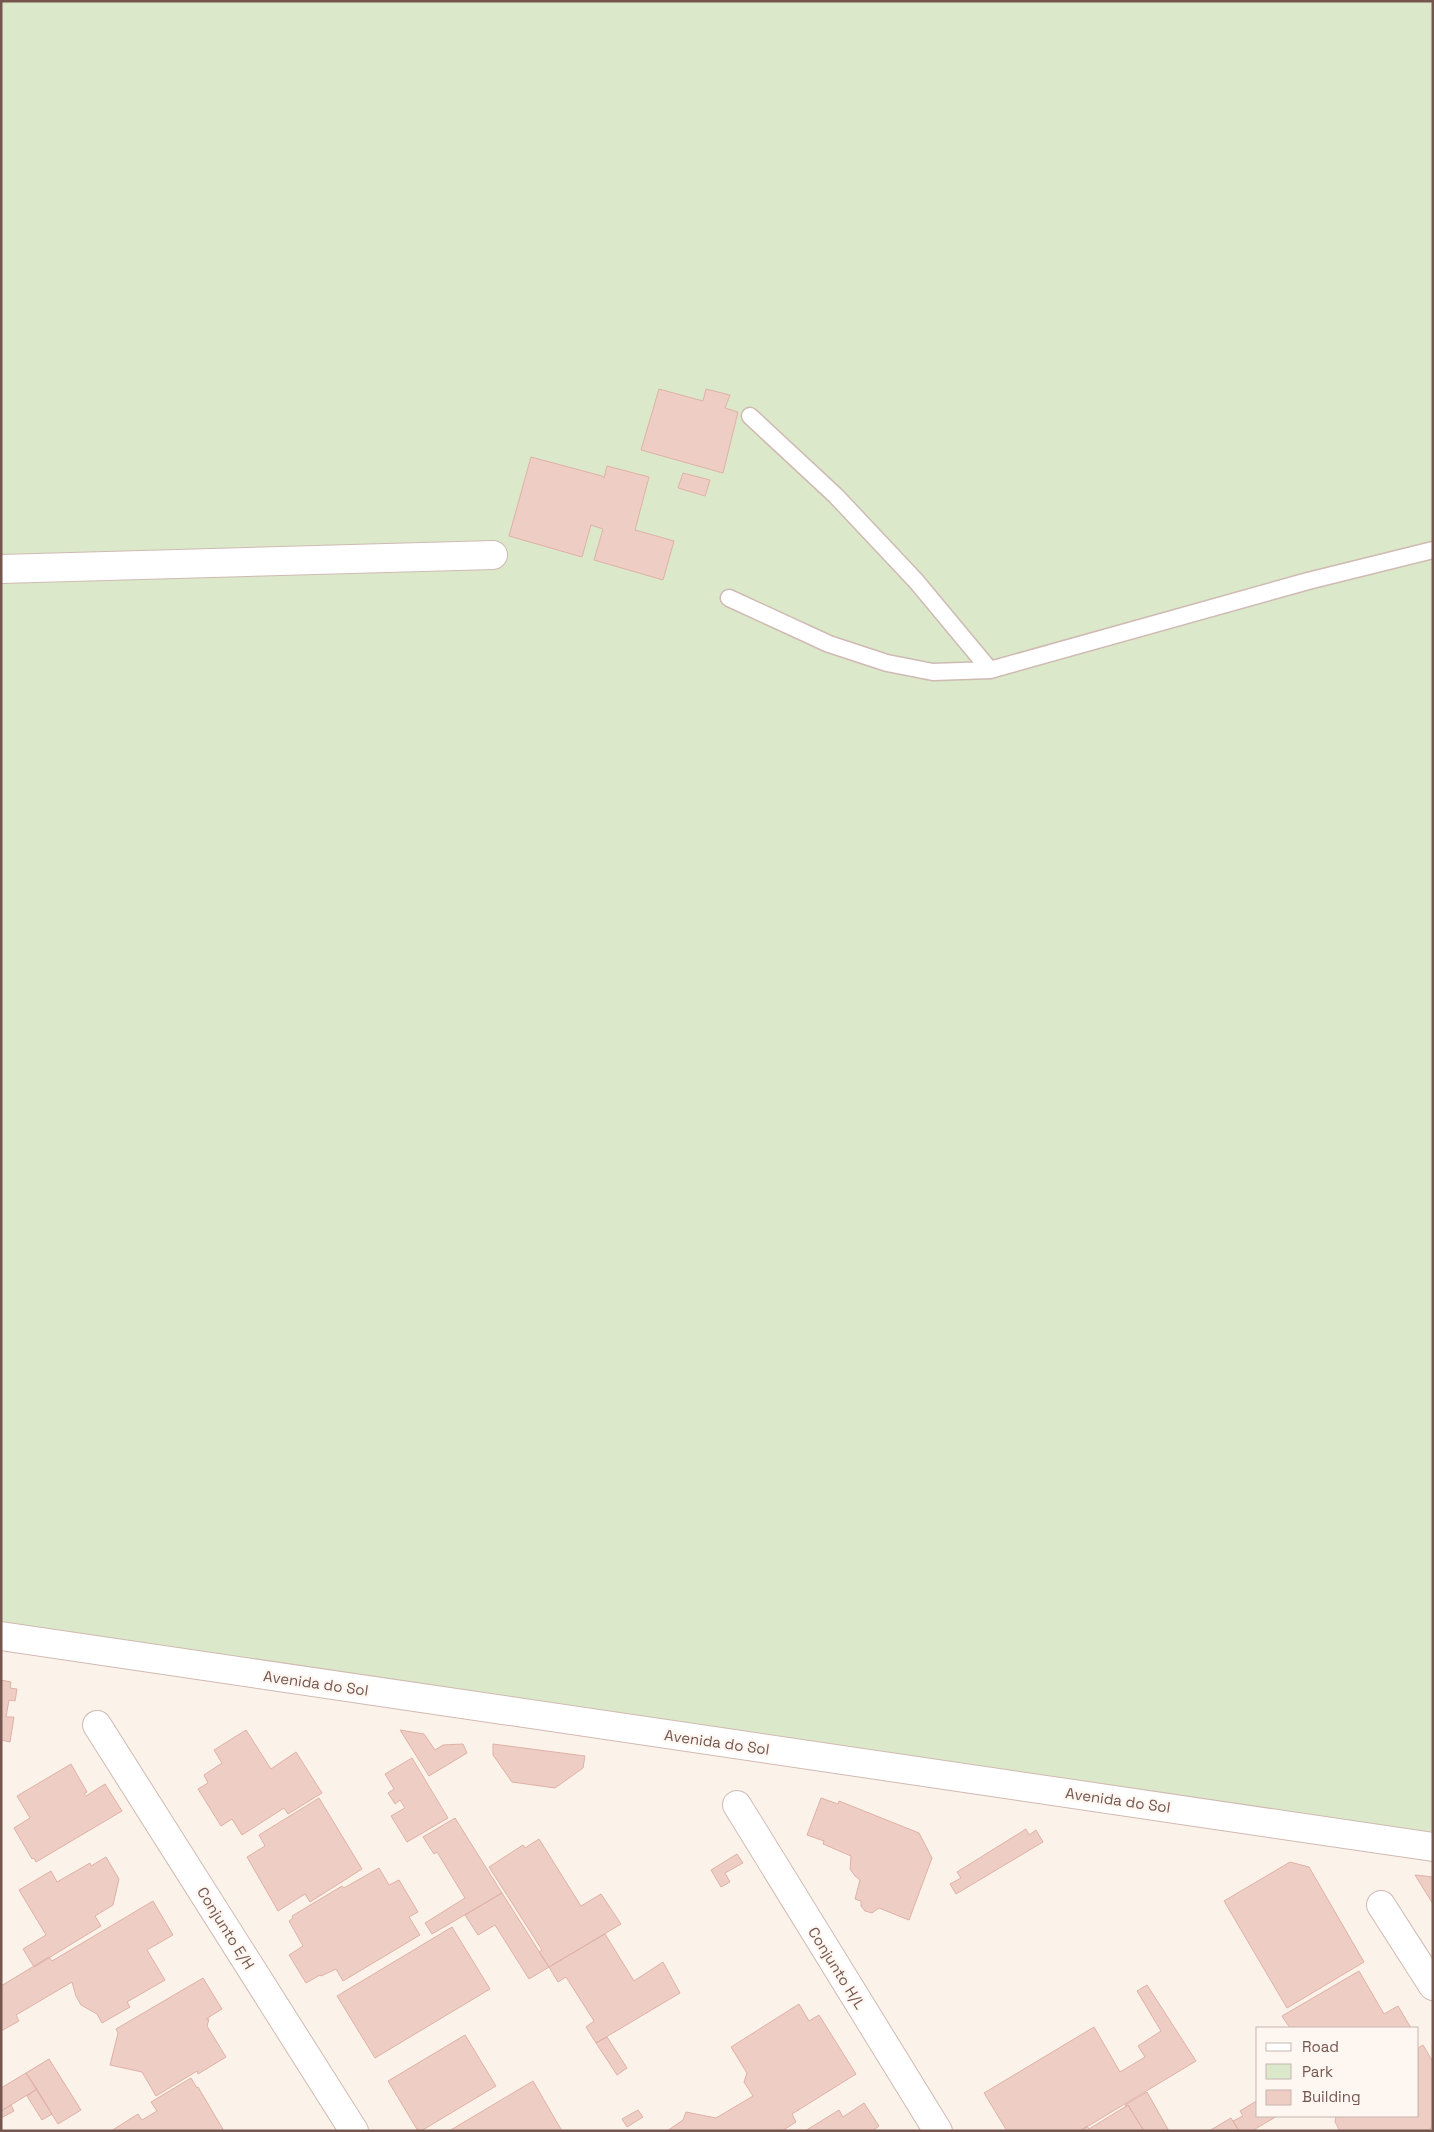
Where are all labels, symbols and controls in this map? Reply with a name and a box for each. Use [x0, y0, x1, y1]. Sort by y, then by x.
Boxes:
street label: Avenida do Sol [262, 1666, 370, 1700]
street label: Avenida do Sol [663, 1725, 771, 1759]
street label: Avenida do Sol [1064, 1783, 1172, 1817]
street label: Conjunto E/H [193, 1883, 259, 1973]
street label: Conjunto H/L [804, 1923, 870, 2013]
legend [1256, 2027, 1419, 2117]
text: Road [1302, 2037, 1339, 2056]
text: Park [1302, 2062, 1333, 2081]
text: Building [1302, 2087, 1361, 2106]

